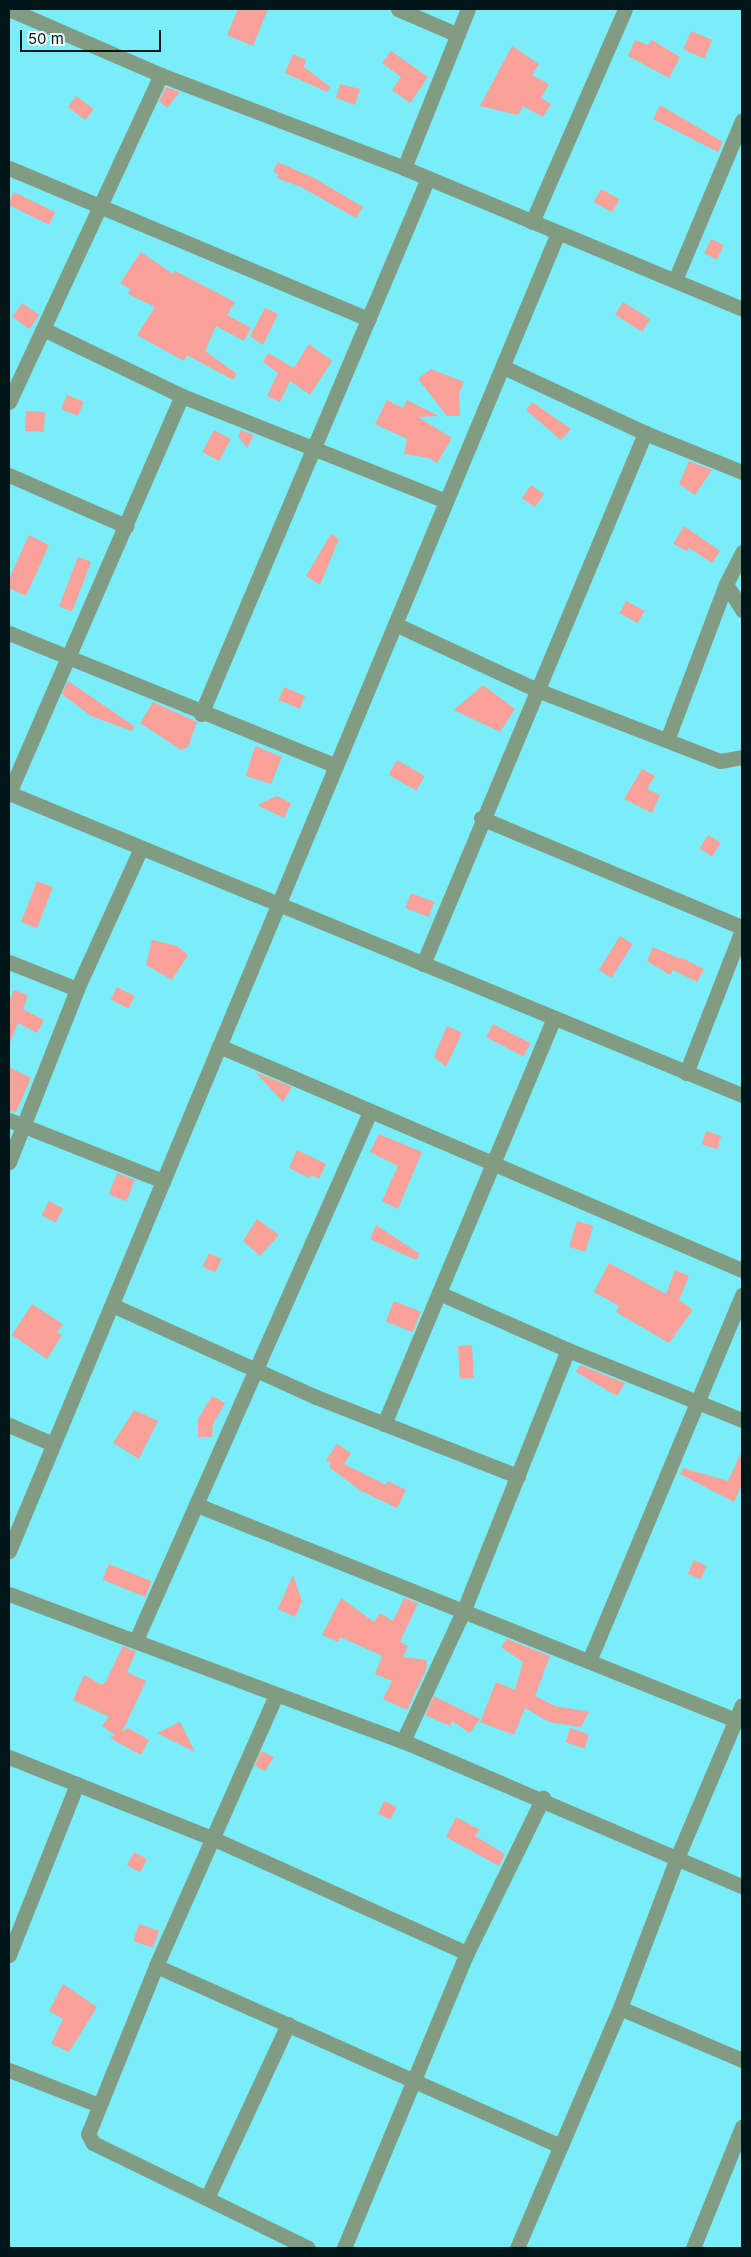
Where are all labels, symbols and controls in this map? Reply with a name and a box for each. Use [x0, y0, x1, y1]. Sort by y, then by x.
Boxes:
scale bar [22, 20, 164, 52]
text: 50 m [28, 29, 64, 48]

